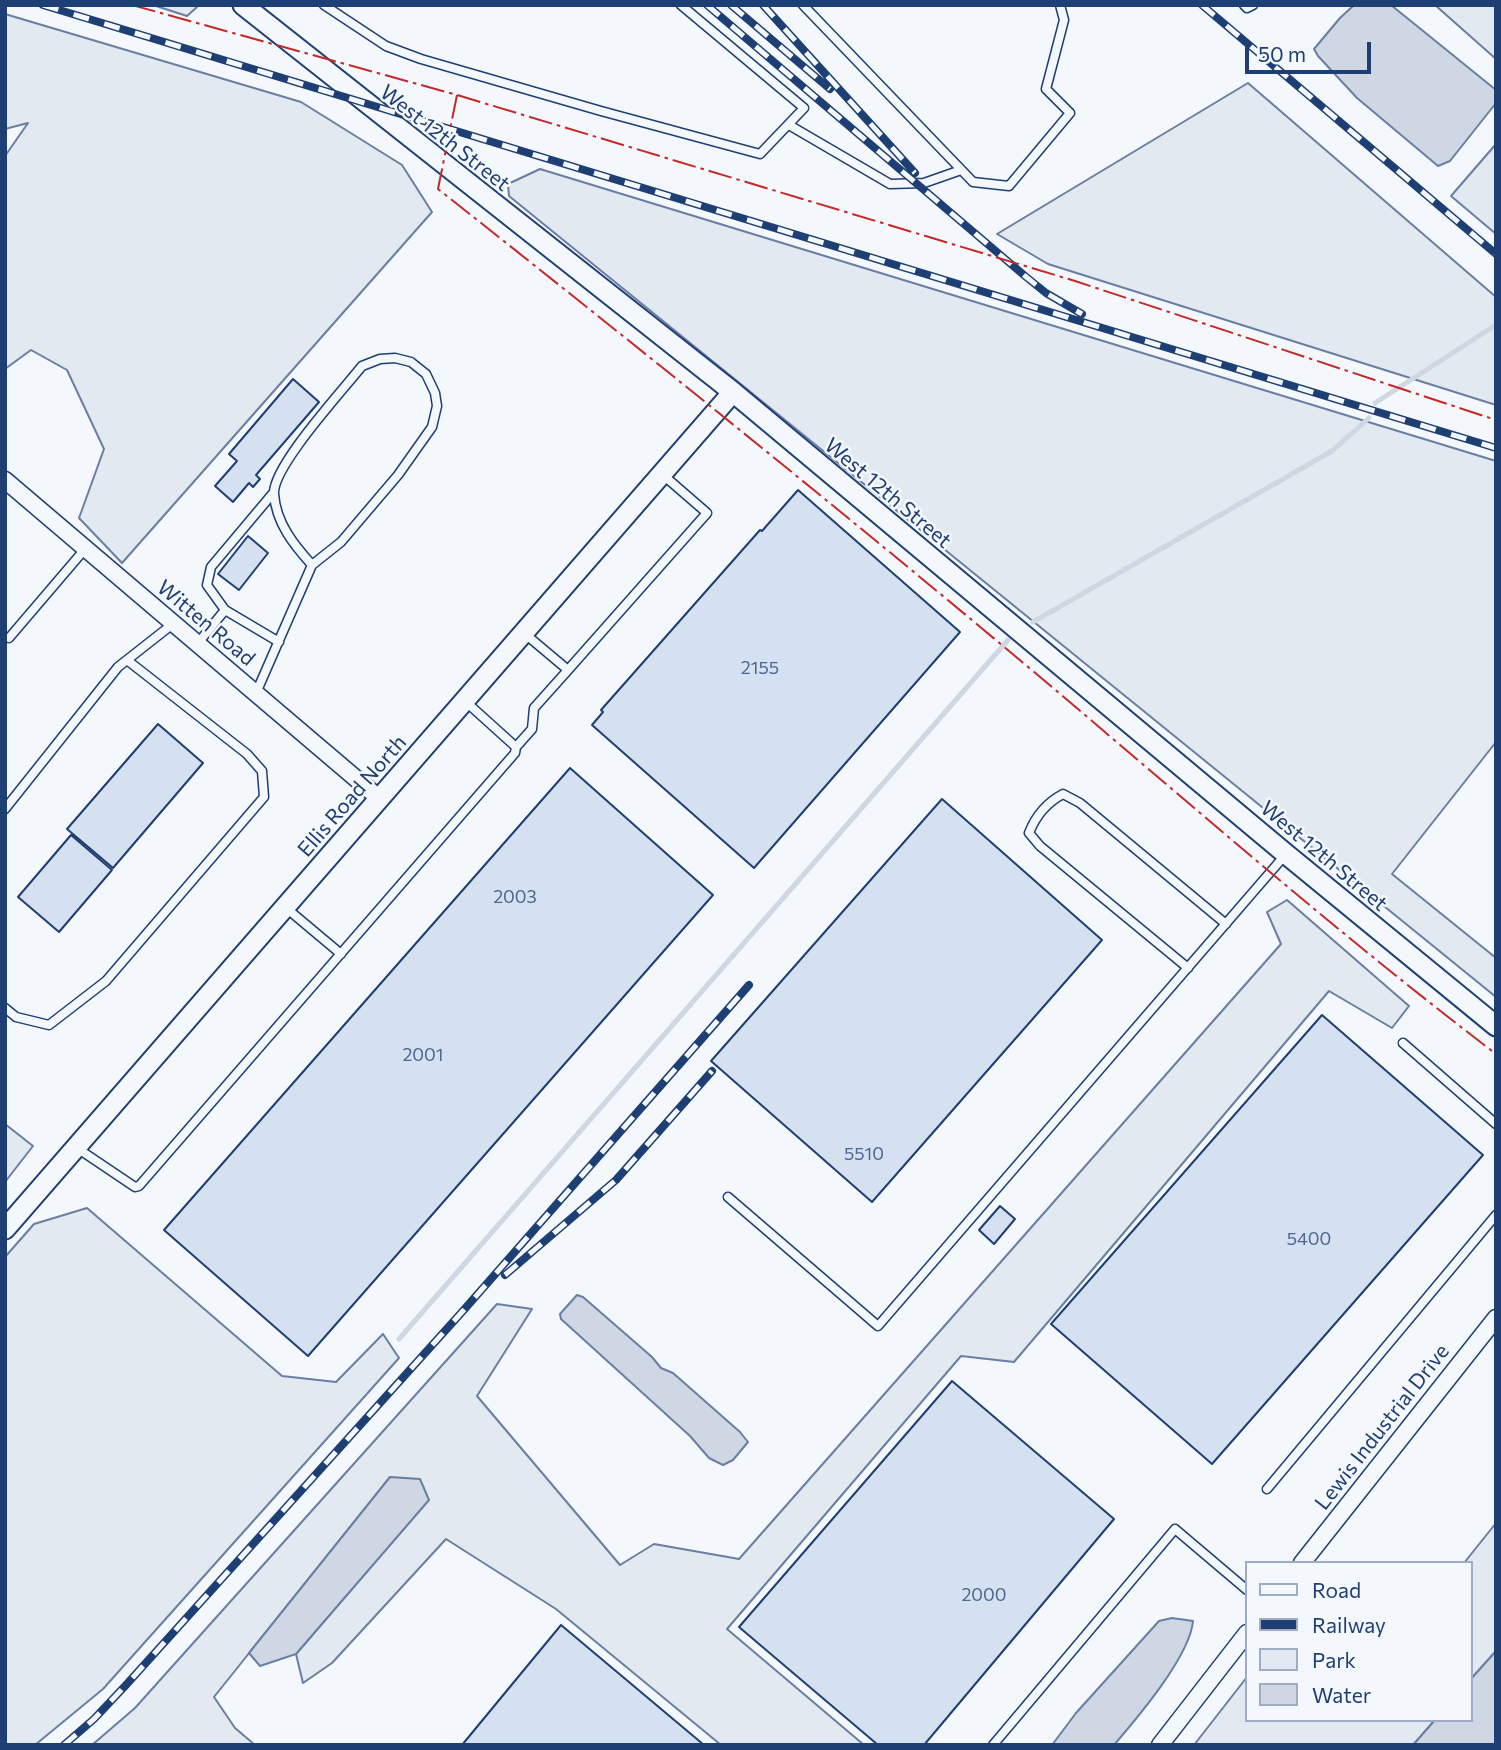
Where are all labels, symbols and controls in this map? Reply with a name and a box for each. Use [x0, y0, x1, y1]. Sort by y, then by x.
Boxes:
scale bar [1249, 28, 1375, 72]
text: 50 m [1258, 41, 1306, 66]
street label: West 12th Street [375, 79, 515, 197]
street label: West 12th Street [819, 433, 957, 553]
street label: Witten Road [152, 575, 260, 671]
house number: 2155 [741, 657, 779, 679]
street label: Ellis Road North [292, 730, 412, 862]
street label: West 12th Street [1255, 796, 1393, 916]
house number: 2003 [493, 886, 537, 908]
house number: 2001 [402, 1044, 444, 1066]
house number: 5510 [844, 1143, 884, 1165]
house number: 5400 [1287, 1228, 1331, 1250]
street label: Lewis Industrial Drive [1309, 1339, 1455, 1515]
legend [1246, 1561, 1473, 1722]
text: Road [1312, 1577, 1361, 1602]
house number: 2000 [961, 1584, 1007, 1606]
text: Railway [1312, 1612, 1386, 1637]
text: Park [1312, 1647, 1356, 1672]
text: Water [1312, 1682, 1371, 1707]

